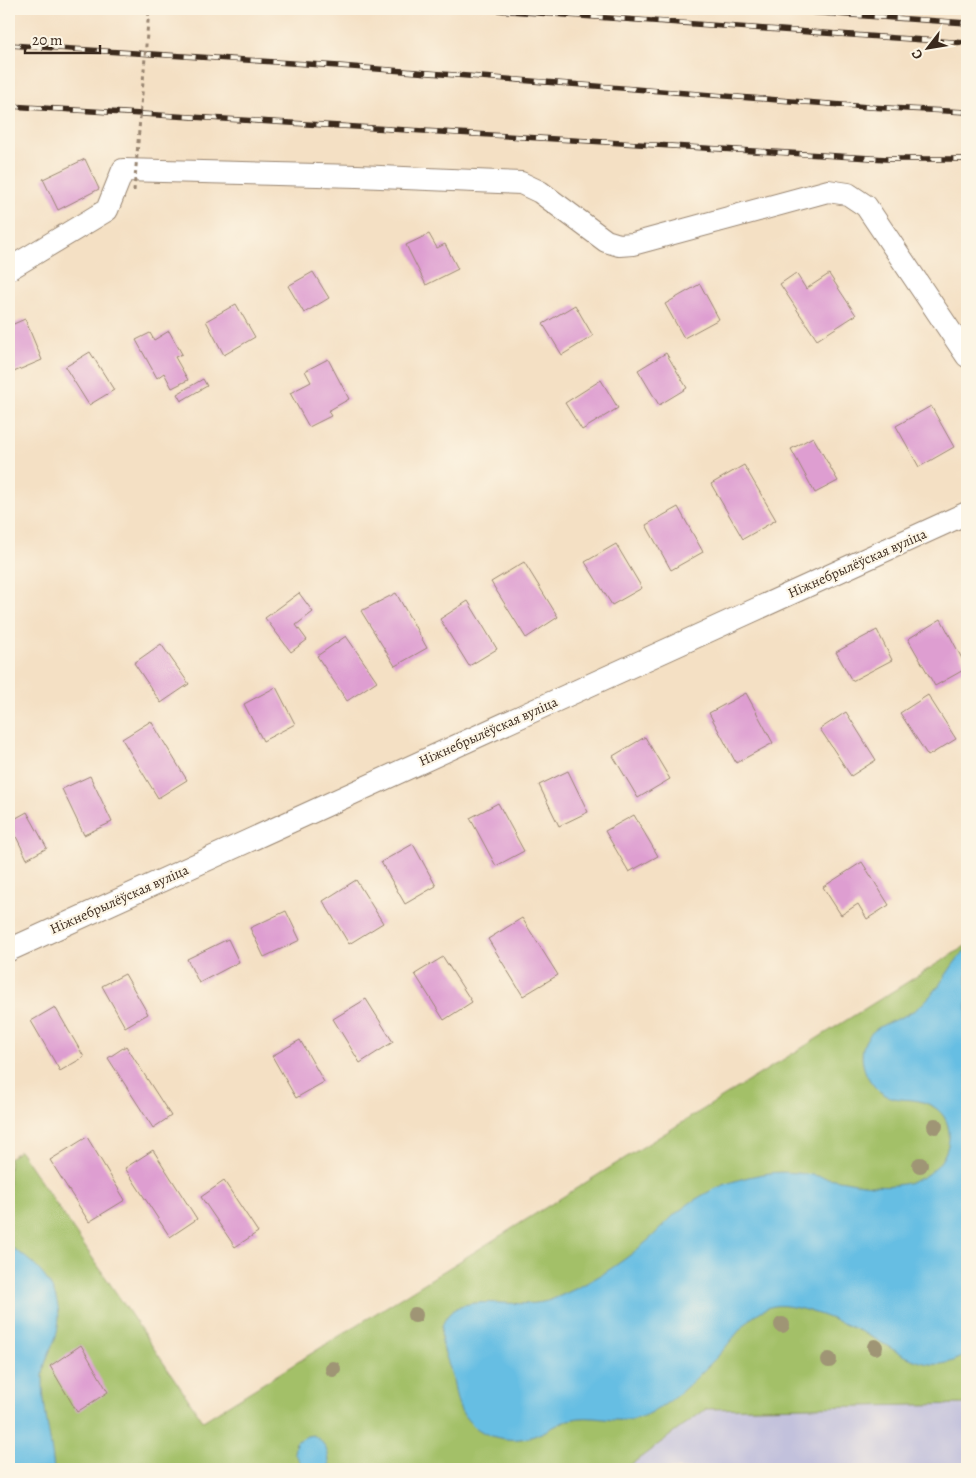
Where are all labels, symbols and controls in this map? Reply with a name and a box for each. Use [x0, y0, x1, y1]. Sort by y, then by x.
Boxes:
scale bar [25, 22, 100, 54]
north arrow [904, 22, 954, 72]
text: 20 m [32, 30, 63, 50]
text: С [907, 46, 928, 63]
street label: Ніжнебрылёўская вуліца [785, 524, 930, 603]
street label: Ніжнебрылёўская вуліца [416, 692, 561, 771]
street label: Ніжнебрылёўская вуліца [47, 860, 192, 939]

